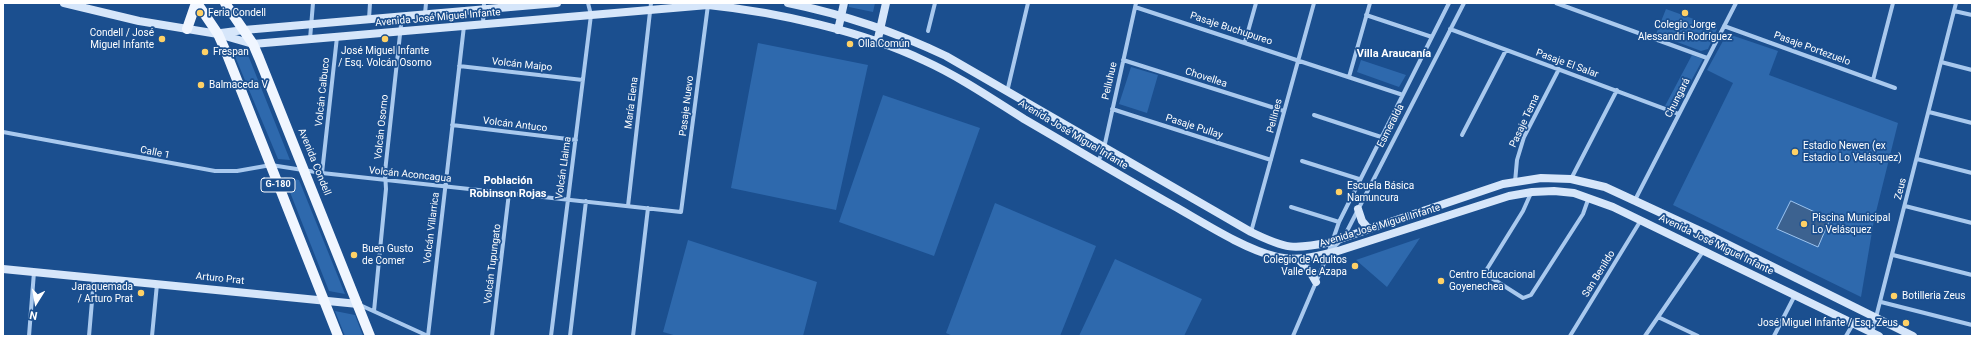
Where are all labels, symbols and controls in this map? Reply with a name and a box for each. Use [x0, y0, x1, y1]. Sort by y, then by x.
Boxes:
place label: Feria Condell [208, 7, 266, 19]
street label: Avenida José Miguel Infante [375, 7, 501, 29]
marker: Feria Condell [195, 8, 205, 18]
marker: Colegio Jorge Alessandri Rodríguez [1680, 8, 1690, 18]
street label: Pasaje Buchupureo [1188, 10, 1274, 48]
place label: Colegio Jorge Alessandri Rodríguez [1638, 19, 1732, 42]
place label: Condell / José Miguel Infante [90, 27, 154, 50]
street label: Pasaje Portezuelo [1772, 30, 1852, 68]
marker: Condell / José Miguel Infante [157, 34, 167, 44]
marker: José Miguel Infante / Esq. Volcán Osorno [380, 34, 390, 44]
place label: Olla Común [858, 38, 910, 50]
marker: Olla Común [845, 39, 855, 49]
place label: José Miguel Infante / Esq. Volcán Osorno [338, 45, 432, 68]
place label: Frespan [213, 46, 249, 58]
marker: Frespan [200, 47, 210, 57]
district label: Villa Araucanía [1357, 47, 1431, 61]
street label: Pasaje El Salar [1534, 47, 1600, 81]
street label: Volcán Maipo [491, 56, 553, 74]
street label: Volcán Calbuco [313, 57, 333, 127]
street label: Pelluhue [1100, 61, 1120, 101]
street label: Chovellea [1184, 66, 1228, 90]
street label: Pasaje Nuevo [677, 75, 697, 137]
street label: María Elena [623, 76, 641, 130]
street label: Chungará [1663, 76, 1693, 120]
place label: Balmaceda V [209, 79, 268, 91]
marker: Balmaceda V [196, 80, 206, 90]
street label: Pasaje Tema [1507, 92, 1543, 150]
street label: Volcán Osorno [373, 94, 391, 160]
street label: Avenida José Miguel Infante [1016, 97, 1130, 173]
street label: Pellines [1265, 98, 1285, 134]
street label: Esmeralda [1375, 102, 1407, 150]
street label: Pasaje Pullay [1164, 112, 1224, 142]
street label: Volcán Antuco [482, 115, 548, 135]
street label: Avenida Condell [295, 127, 333, 197]
street label: Volcán Llaima [554, 136, 574, 200]
place label: Estadio Newen (ex Estadio Lo Velásquez) [1803, 140, 1902, 164]
street label: Calle 1 [139, 144, 171, 162]
marker: Estadio Newen (ex Estadio Lo Velásquez) [1790, 147, 1800, 157]
street label: Volcán Aconcagua [368, 165, 452, 185]
district label: Población Robinson Rojas [470, 174, 546, 200]
street label: Zeus [1893, 177, 1909, 201]
road number: G-180 [261, 178, 295, 192]
place label: Escuela Básica Namuncura [1347, 180, 1414, 204]
marker: Escuela Básica Namuncura [1334, 187, 1344, 197]
street label: Volcán Villarrica [422, 192, 442, 264]
street label: Avenida José Miguel Infante [1318, 202, 1442, 250]
street label: Avenida José Miguel Infante [1657, 212, 1775, 278]
place label: Piscina Municipal Lo Velásquez [1812, 212, 1890, 236]
marker: Piscina Municipal Lo Velásquez [1799, 219, 1809, 229]
street label: Volcán Tupungato [482, 223, 504, 305]
place label: Buen Gusto de Comer [362, 243, 413, 266]
street label: San Benildo [1580, 248, 1618, 300]
marker: Buen Gusto de Comer [349, 250, 359, 260]
place label: Colegio de Adultos Valle de Azapa [1263, 254, 1347, 278]
marker: Colegio de Adultos Valle de Azapa [1350, 261, 1360, 271]
place label: Centro Educacional Goyenechea [1449, 269, 1535, 292]
street label: Arturo Prat [195, 270, 245, 288]
marker: Centro Educacional Goyenechea [1436, 276, 1446, 286]
place label: Jaraquemada / Arturo Prat [72, 281, 133, 304]
north arrow [16, 283, 56, 323]
marker: Jaraquemada / Arturo Prat [136, 288, 146, 298]
place label: Botilleria Zeus [1902, 290, 1965, 302]
marker: Botilleria Zeus [1889, 291, 1899, 301]
text: N [29, 308, 39, 322]
place label: José Miguel Infante / Esq. Zeus [1757, 317, 1898, 329]
marker: José Miguel Infante / Esq. Zeus [1901, 318, 1911, 328]

